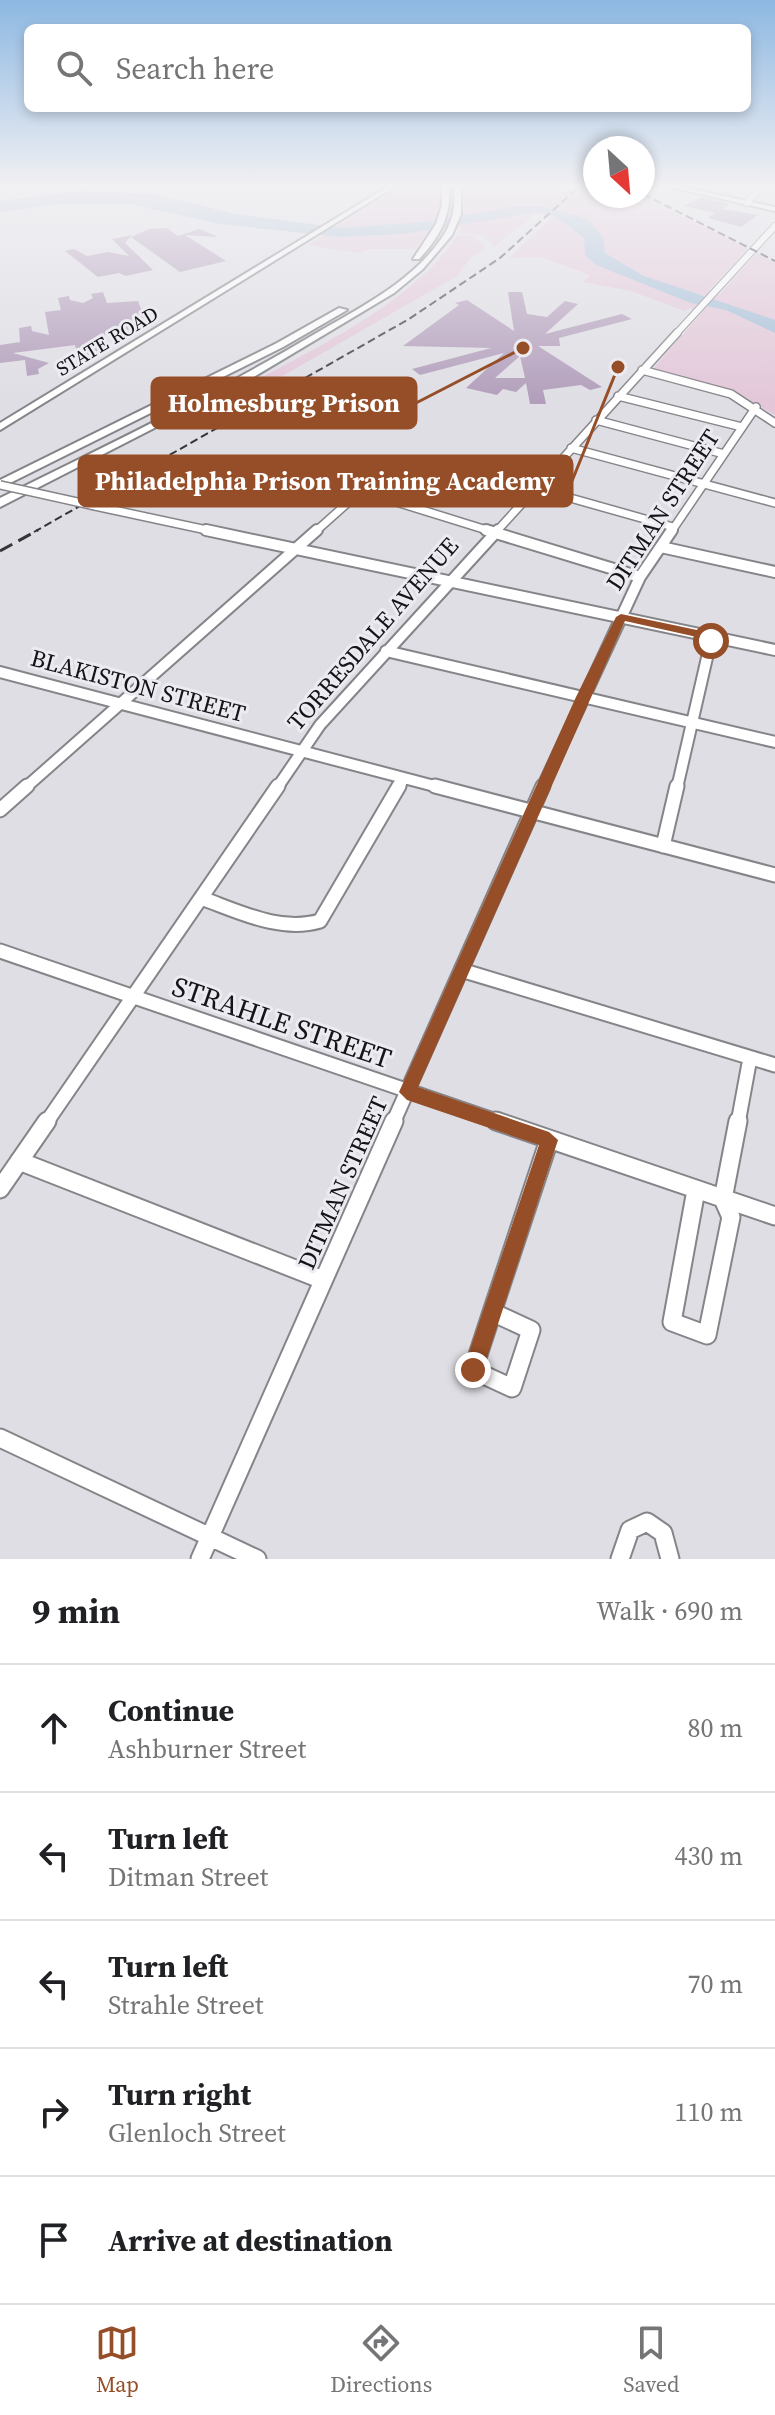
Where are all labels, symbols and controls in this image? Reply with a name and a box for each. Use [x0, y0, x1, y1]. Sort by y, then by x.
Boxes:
search box [24, 24, 751, 112]
icon: search [52, 46, 96, 90]
text: Search here [116, 48, 274, 89]
north arrow [583, 136, 655, 208]
street label: STATE ROAD [51, 299, 163, 383]
callout: Holmesburg Prison [152, 378, 416, 428]
text: Holmesburg Prison [168, 385, 400, 421]
street label: DITMAN STREET [598, 422, 727, 597]
callout: Philadelphia Prison Training Academy [79, 456, 572, 506]
text: Philadelphia Prison Training Academy [95, 463, 555, 499]
street label: TORRESDALE AVENUE [279, 530, 466, 737]
route start [693, 623, 729, 659]
street label: BLAKISTON STREET [27, 641, 250, 730]
street label: STRAHLE STREET [167, 967, 397, 1077]
street label: DITMAN STREET [290, 1091, 396, 1274]
route end [455, 1352, 491, 1388]
text: 9 min [32, 1588, 120, 1634]
text: Walk · 690 m [596, 1593, 743, 1629]
text: Continue [108, 1690, 234, 1731]
icon: ahead [32, 1706, 76, 1750]
text: 80 m [688, 1710, 743, 1746]
text: Ashburner Street [108, 1731, 306, 1767]
text: Turn left [108, 1818, 228, 1859]
icon: left [32, 1834, 76, 1878]
text: 430 m [675, 1838, 743, 1874]
text: Ditman Street [108, 1859, 268, 1895]
text: Turn left [108, 1946, 228, 1987]
icon: left [32, 1962, 76, 2006]
text: 70 m [688, 1966, 743, 2002]
text: Strahle Street [108, 1987, 263, 2023]
text: Turn right [108, 2074, 251, 2115]
icon: right [32, 2090, 76, 2134]
text: 110 m [675, 2094, 743, 2130]
text: Glenloch Street [108, 2115, 286, 2151]
icon: arrive [32, 2218, 76, 2262]
text: Arrive at destination [108, 2220, 393, 2261]
tab: Map [95, 2321, 139, 2399]
tab: Directions [330, 2321, 432, 2399]
tab: Saved [623, 2321, 680, 2399]

